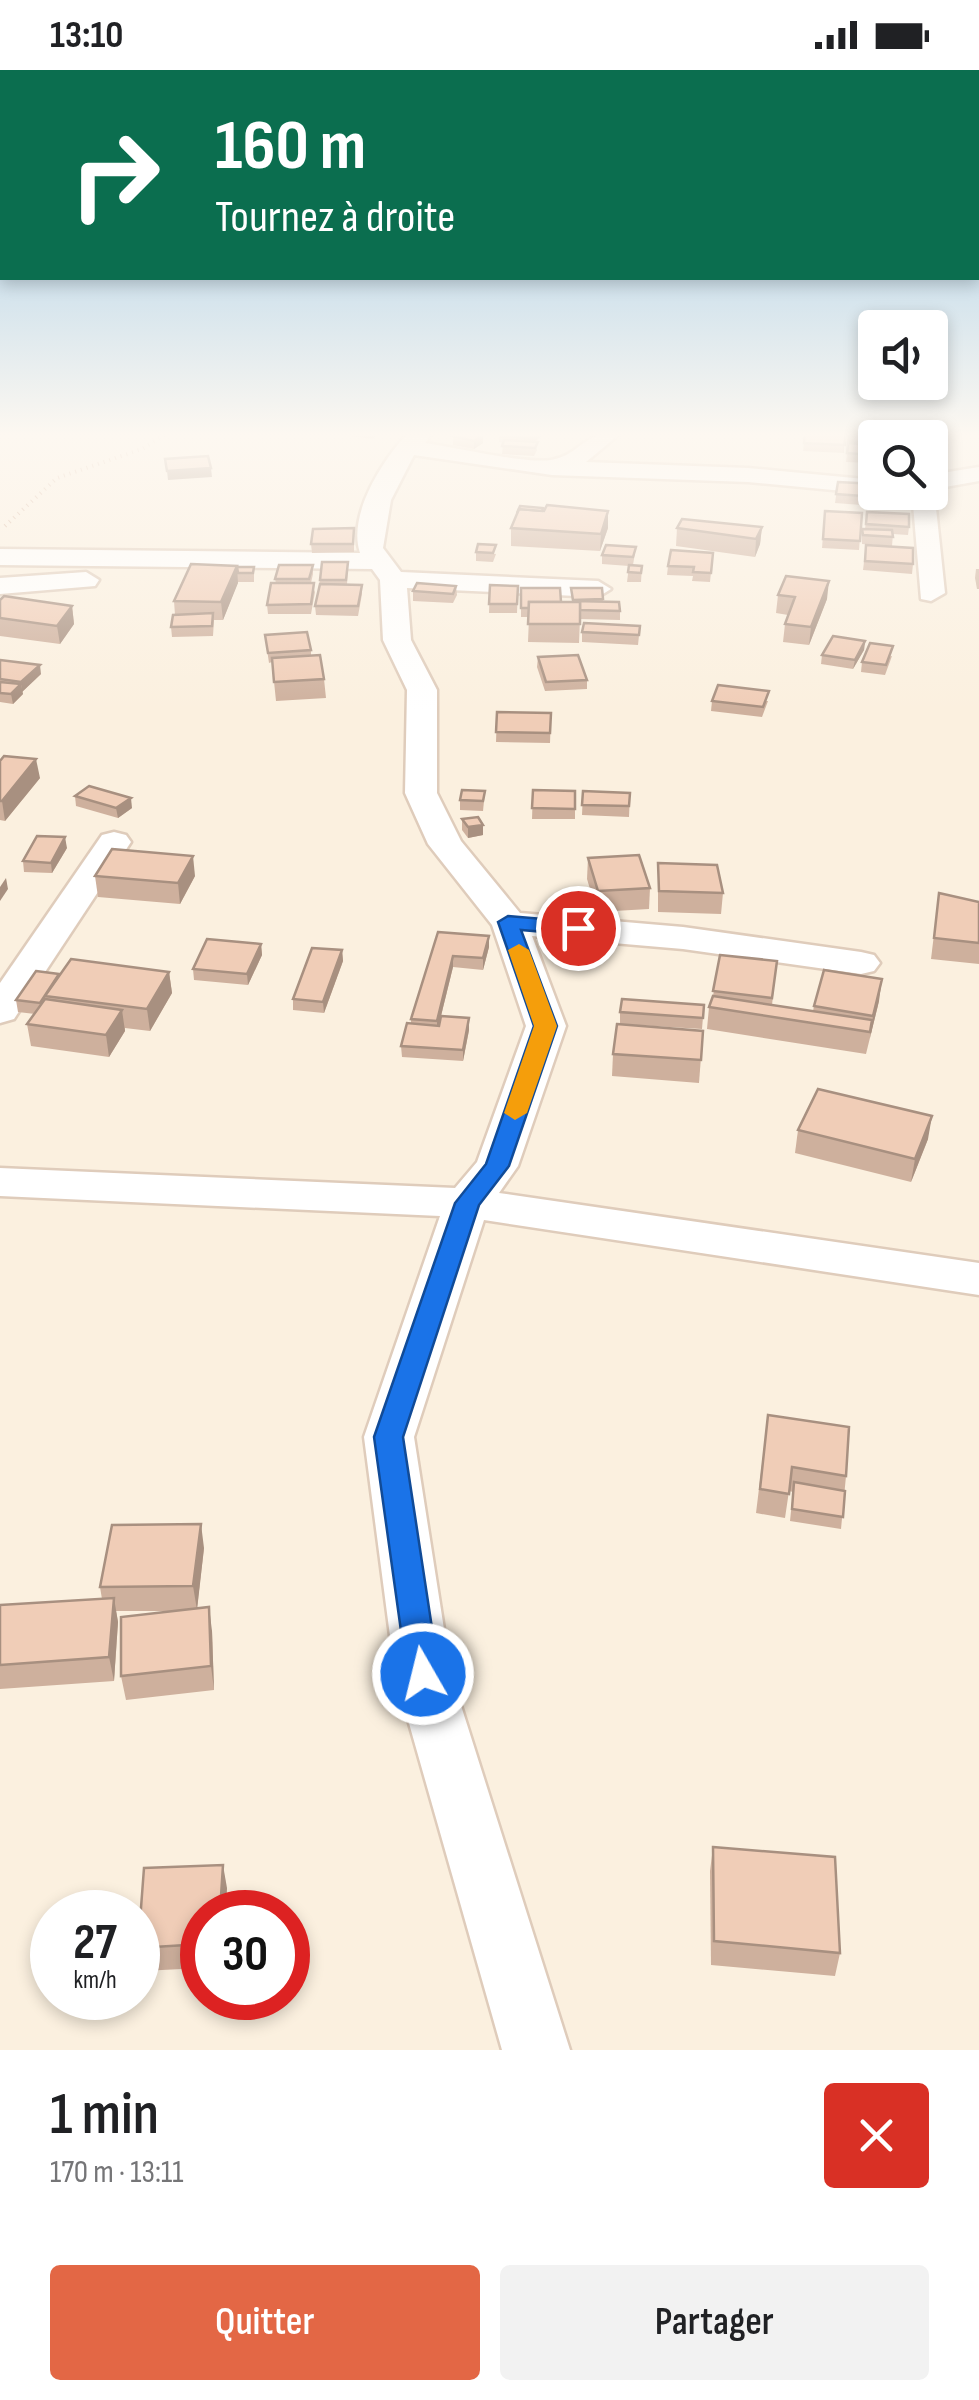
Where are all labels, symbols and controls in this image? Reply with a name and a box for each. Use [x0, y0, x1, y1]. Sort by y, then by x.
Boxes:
text: 13:10 [50, 13, 123, 58]
text: 160 m [215, 105, 366, 189]
icon: right [50, 110, 180, 240]
text: Tournez à droite [215, 190, 455, 245]
map controls [858, 310, 948, 510]
button: sound [858, 310, 948, 400]
button: search [858, 420, 948, 510]
pin [536, 886, 621, 971]
icon: arrive [551, 901, 606, 956]
position arrow [371, 1622, 475, 1726]
speed limit sign: 30 [180, 1890, 310, 2020]
text: 27 [73, 1913, 117, 1973]
text: km/h [73, 1965, 117, 1996]
text: 1 min [50, 2079, 159, 2151]
button: close [824, 2083, 929, 2188]
text: 170 m · 13:11 [50, 2153, 183, 2192]
button: Quitter [50, 2265, 480, 2380]
button: Partager [500, 2265, 929, 2380]

